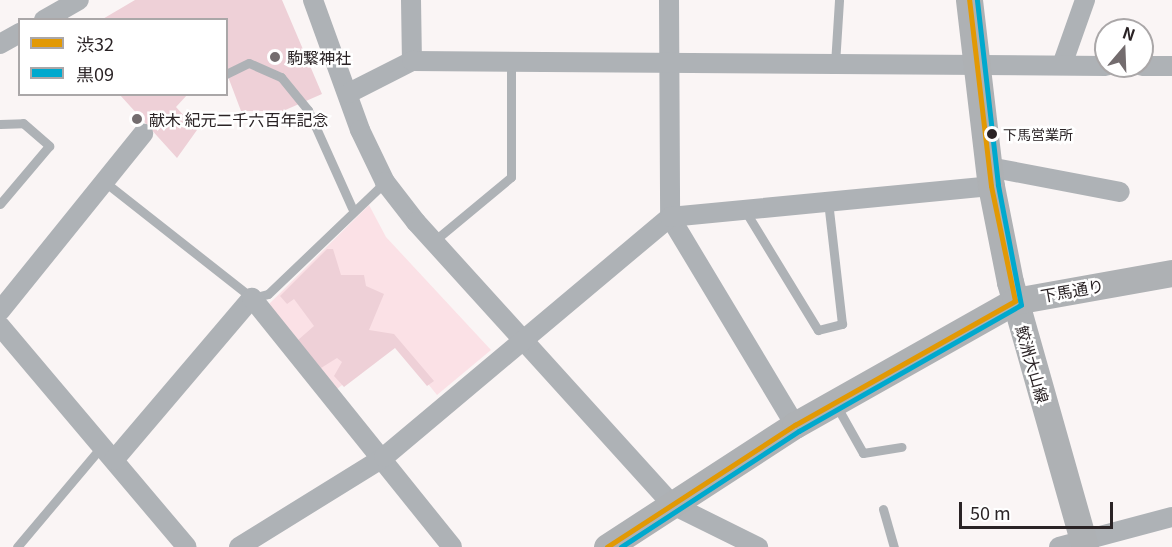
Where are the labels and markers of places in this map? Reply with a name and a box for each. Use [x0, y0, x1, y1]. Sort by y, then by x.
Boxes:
place label: 駒繋神社 [287, 47, 351, 67]
marker: 駒繋神社 [268, 50, 282, 64]
place label: 献木 紀元二千六百年記念 [149, 109, 329, 129]
marker: 献木 紀元二千六百年記念 [130, 112, 144, 126]
place label: 下馬営業所 [1003, 126, 1073, 142]
marker: 下馬営業所 [986, 128, 998, 140]

